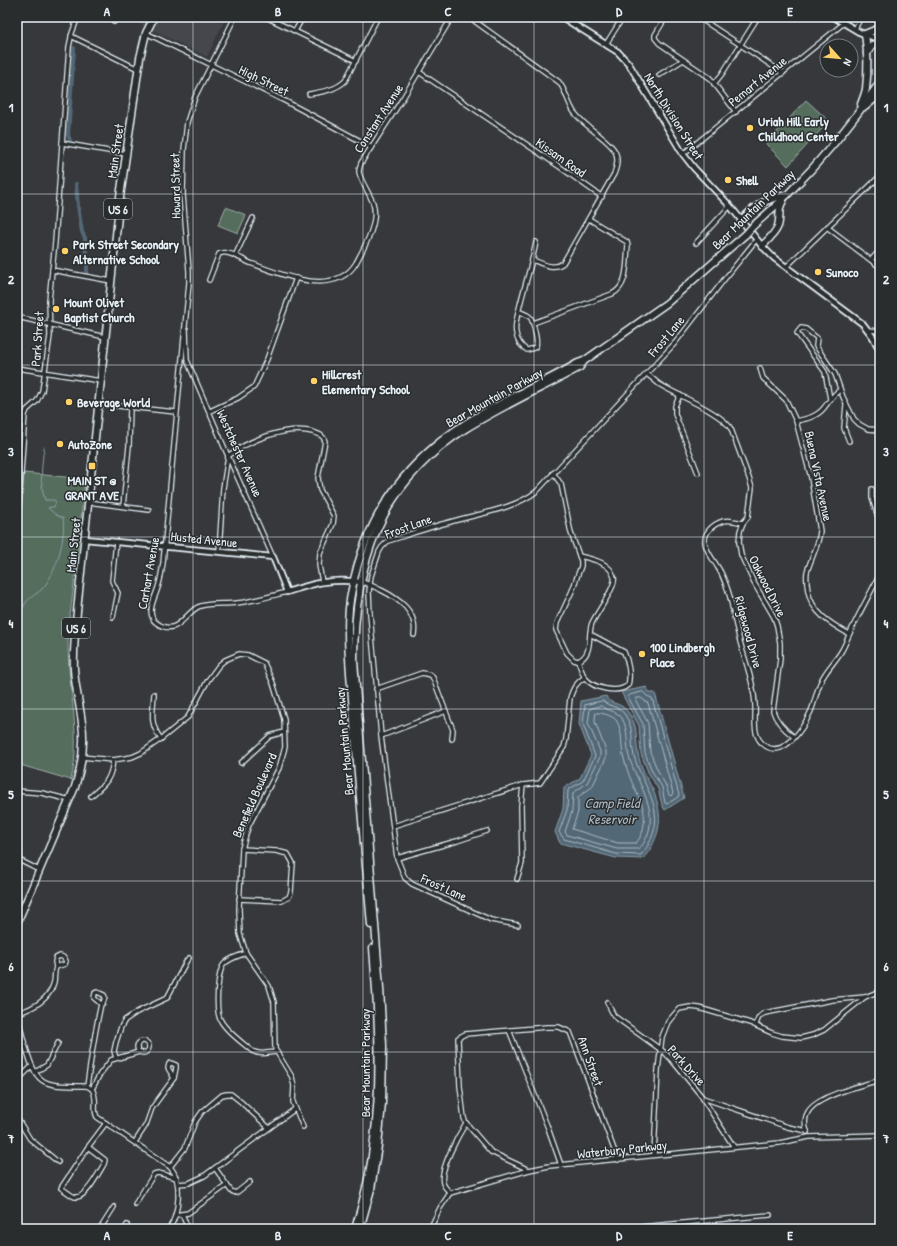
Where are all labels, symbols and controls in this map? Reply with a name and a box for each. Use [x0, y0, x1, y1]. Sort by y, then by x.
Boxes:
text: A [104, 2, 111, 20]
text: B [275, 2, 282, 20]
text: C [444, 2, 452, 20]
text: D [616, 2, 623, 20]
text: E [787, 2, 793, 20]
north arrow [819, 38, 859, 78]
street label: Pemart Avenue [724, 52, 790, 110]
text: N [840, 57, 855, 68]
street label: High Street [236, 60, 292, 100]
street label: North Division Street [640, 69, 708, 163]
street label: Constant Avenue [349, 80, 407, 156]
text: 1 [9, 98, 14, 116]
text: 1 [884, 98, 889, 116]
place label: Uriah Hill Early Childhood Center [758, 112, 840, 145]
street label: Main Street [102, 122, 128, 179]
marker: Uriah Hill Early Childhood Center [745, 123, 755, 133]
street label: Kissam Road [532, 133, 590, 181]
street label: Howard Street [165, 152, 185, 219]
street label: Bear Mountain Parkway [708, 164, 799, 253]
place label: Shell [736, 171, 759, 189]
marker: Shell [723, 175, 733, 185]
road number: US 6 [104, 199, 132, 219]
place label: Park Street Secondary Alternative School [73, 235, 179, 268]
marker: Park Street Secondary Alternative School [60, 246, 70, 256]
place label: Sunoco [826, 263, 859, 281]
marker: Sunoco [813, 267, 823, 277]
text: 2 [8, 270, 15, 288]
text: 2 [883, 270, 890, 288]
place label: Mount Olivet Baptist Church [64, 293, 135, 327]
marker: Mount Olivet Baptist Church [51, 304, 61, 314]
street label: Park Street [26, 310, 48, 367]
street label: Frost Lane [643, 312, 689, 361]
street label: Bear Mountain Parkway [442, 363, 546, 431]
place label: Hillcrest Elementary School [322, 365, 410, 399]
marker: Hillcrest Elementary School [309, 376, 319, 386]
place label: Beverage World [77, 393, 151, 412]
marker: Beverage World [64, 397, 74, 407]
street label: Westchester Avenue [213, 406, 267, 500]
street label: Buena Vista Avenue [801, 429, 837, 523]
place label: AutoZone [68, 435, 113, 453]
marker: AutoZone [55, 439, 65, 449]
text: 3 [8, 442, 14, 460]
text: 3 [883, 442, 889, 460]
marker: MAIN ST @ GRANT AVE [87, 461, 97, 471]
place label: MAIN ST @ GRANT AVE [65, 471, 119, 504]
street label: Frost Lane [381, 509, 434, 543]
street label: Main Street [61, 516, 85, 573]
street label: Husted Avenue [170, 527, 238, 551]
street label: Carhart Avenue [133, 535, 163, 611]
street label: Oakwood Drive [745, 552, 791, 620]
street label: Ridgewood Drive [731, 594, 767, 670]
text: 4 [9, 614, 14, 632]
text: 4 [884, 614, 889, 632]
road number: US 6 [62, 618, 90, 638]
place label: 100 Lindbergh Place [650, 638, 715, 671]
marker: 100 Lindbergh Place [637, 649, 647, 659]
street label: Bear Mountain Parkway [330, 686, 358, 796]
street label: Benefield Boulevard [227, 750, 281, 840]
text: 5 [8, 785, 14, 803]
text: 5 [883, 785, 889, 803]
water label: Camp Field Reservoir [584, 793, 642, 828]
street label: Frost Lane [417, 868, 470, 905]
text: 6 [8, 957, 14, 975]
text: 6 [883, 957, 889, 975]
street label: Bear Mountain Parkway [356, 1008, 374, 1117]
street label: Ann Street [574, 1034, 608, 1089]
street label: Park Drive [664, 1041, 710, 1089]
text: 7 [7, 1129, 15, 1147]
text: 7 [882, 1129, 890, 1147]
street label: Waterbury Parkway [576, 1135, 668, 1163]
text: A [104, 1226, 111, 1244]
text: B [275, 1226, 282, 1244]
text: C [444, 1226, 452, 1244]
text: D [616, 1226, 623, 1244]
text: E [787, 1226, 793, 1244]

